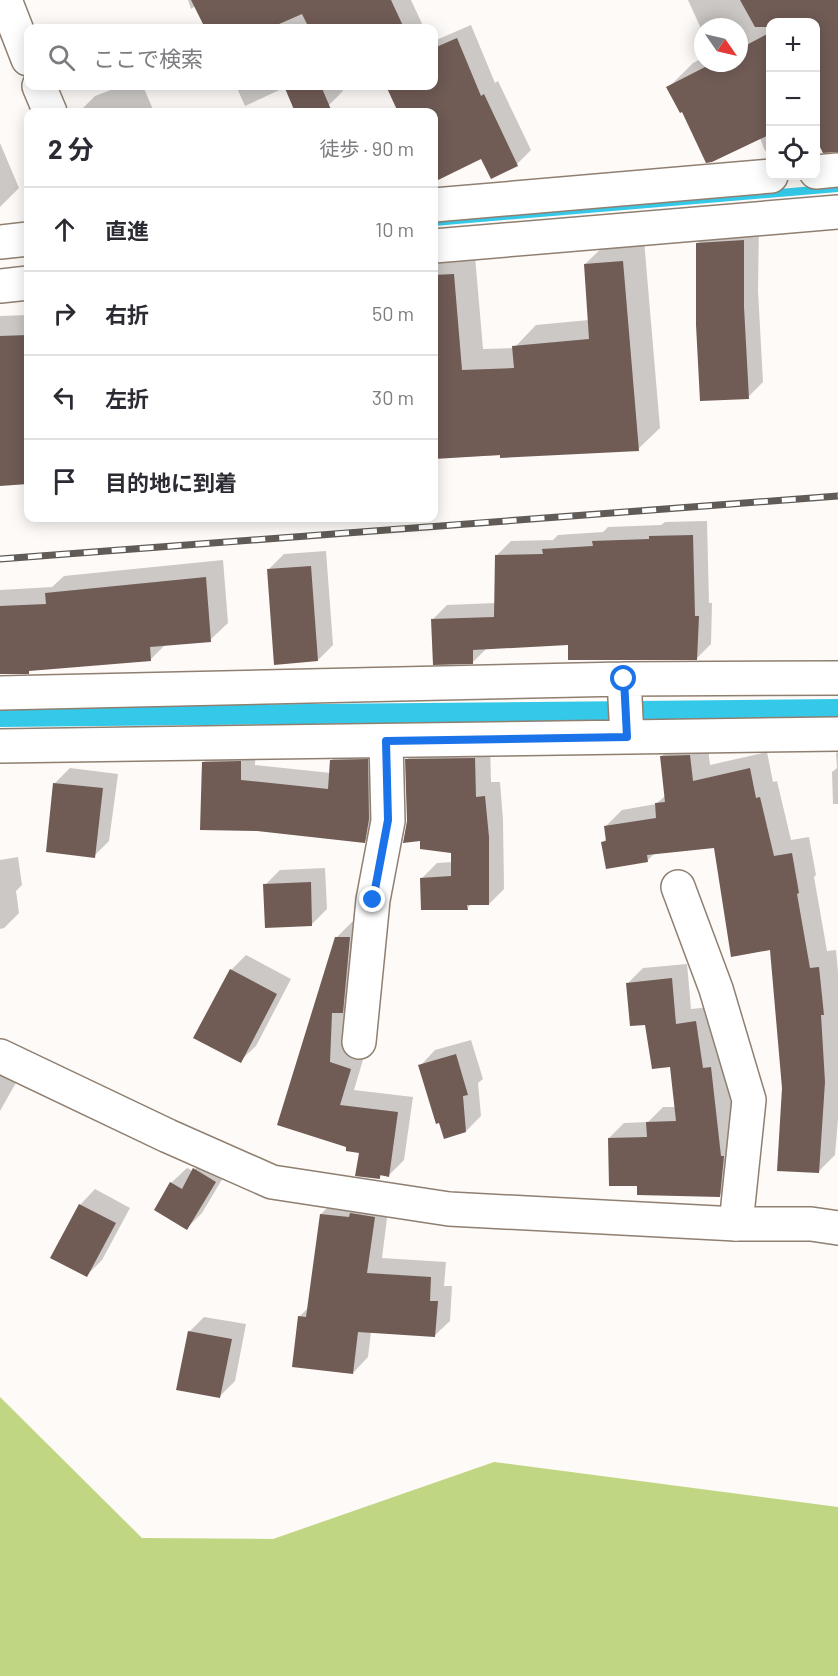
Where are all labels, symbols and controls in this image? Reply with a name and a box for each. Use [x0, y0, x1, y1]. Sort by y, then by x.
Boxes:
north arrow [694, 18, 748, 72]
map controls [766, 18, 820, 180]
button: + [766, 18, 820, 72]
search box [24, 24, 438, 90]
icon: search [45, 41, 78, 74]
text: ここで検索 [93, 45, 203, 71]
button: − [766, 72, 820, 126]
button: locate [766, 126, 820, 180]
text: 2 分 [48, 133, 94, 164]
text: 徒歩 · 90 m [320, 136, 414, 160]
icon: ahead [48, 213, 81, 246]
text: 直進 [105, 217, 149, 243]
text: 10 m [375, 217, 414, 241]
icon: right [48, 297, 81, 330]
text: 右折 [105, 301, 149, 327]
text: 50 m [372, 301, 414, 325]
icon: left [48, 381, 81, 414]
text: 左折 [105, 385, 149, 411]
text: 30 m [372, 385, 414, 409]
icon: arrive [48, 465, 81, 498]
text: 目的地に到着 [105, 469, 237, 495]
route start [610, 665, 636, 691]
route end [359, 886, 385, 912]

